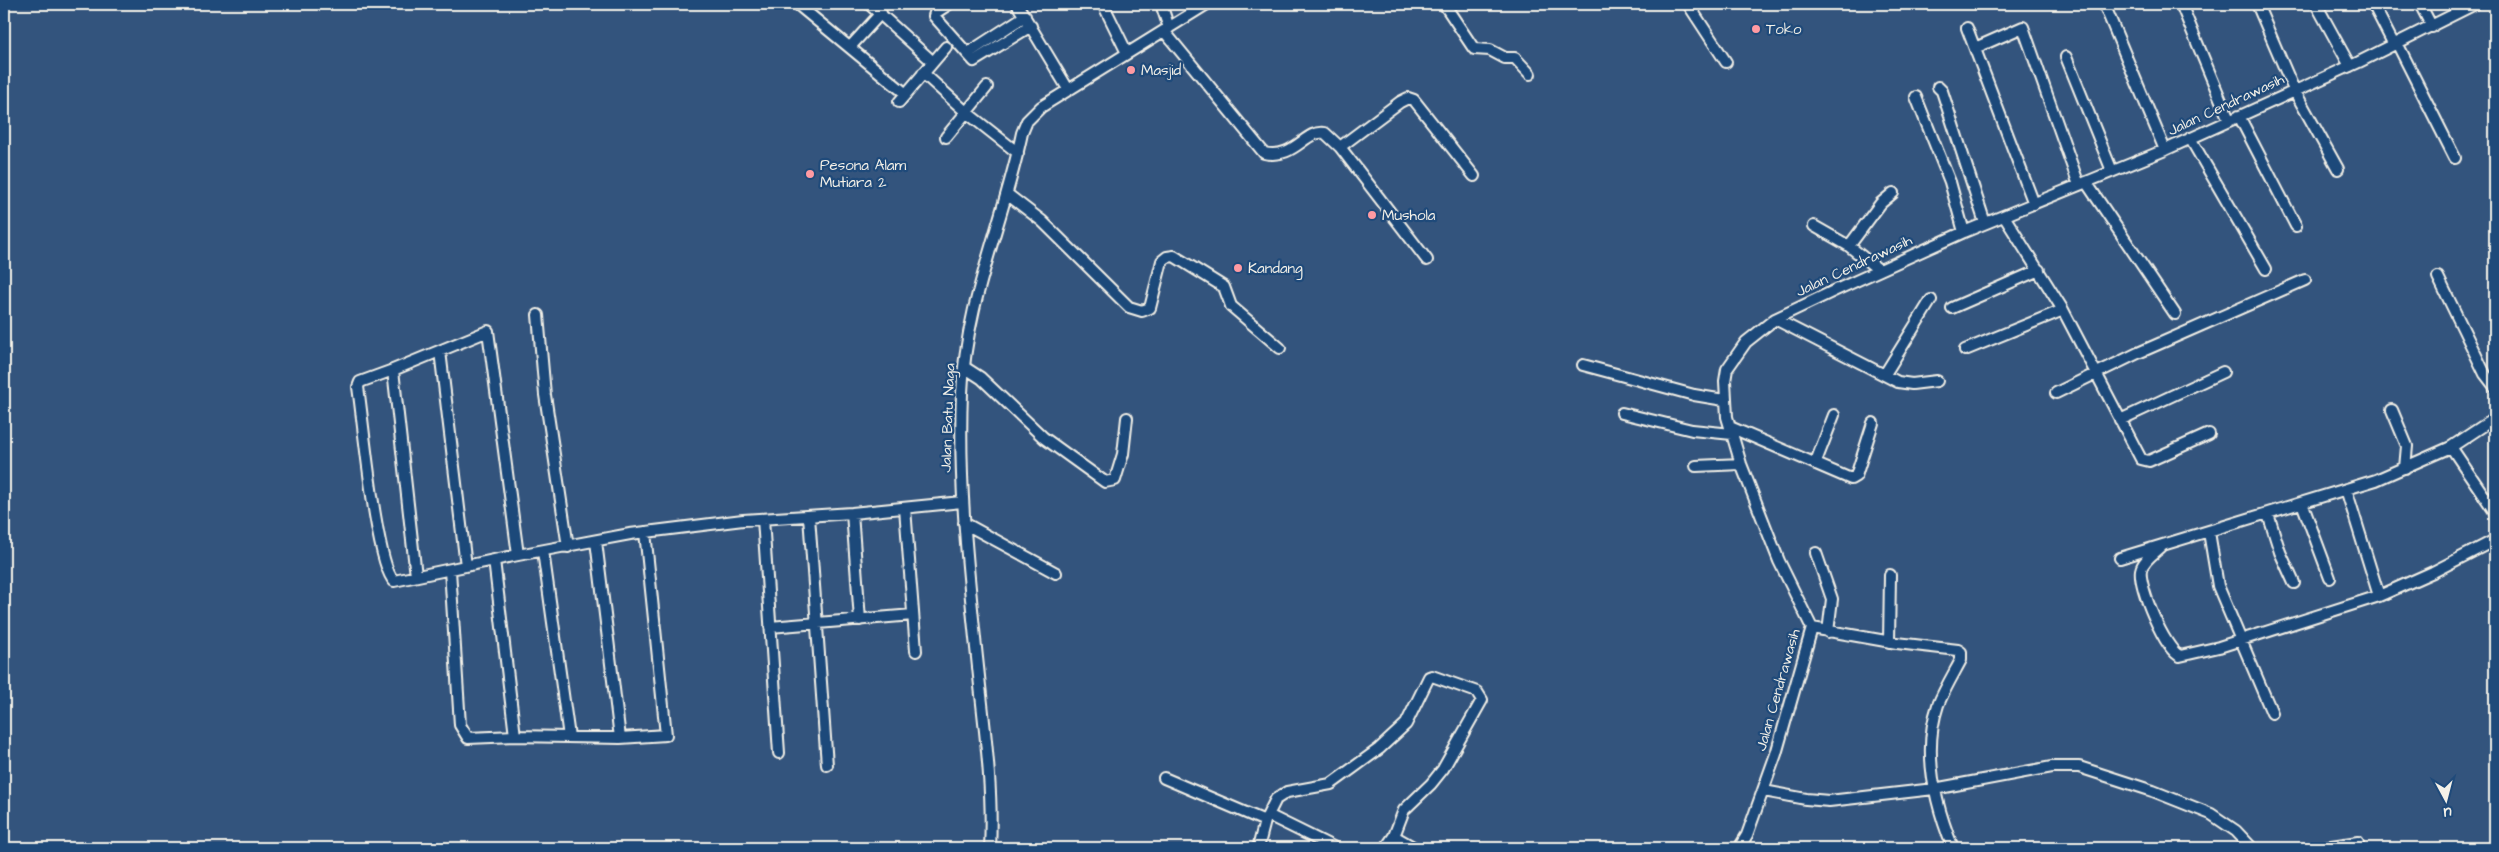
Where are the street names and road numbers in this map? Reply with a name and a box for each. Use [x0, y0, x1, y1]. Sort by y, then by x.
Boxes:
street label: Jalan Cendrawasih [2165, 69, 2288, 141]
street label: Jalan Cendrawasih [1793, 230, 1916, 302]
street label: Jalan Batu Naga [936, 363, 961, 473]
street label: Jalan Cendrawasih [1751, 626, 1806, 753]

